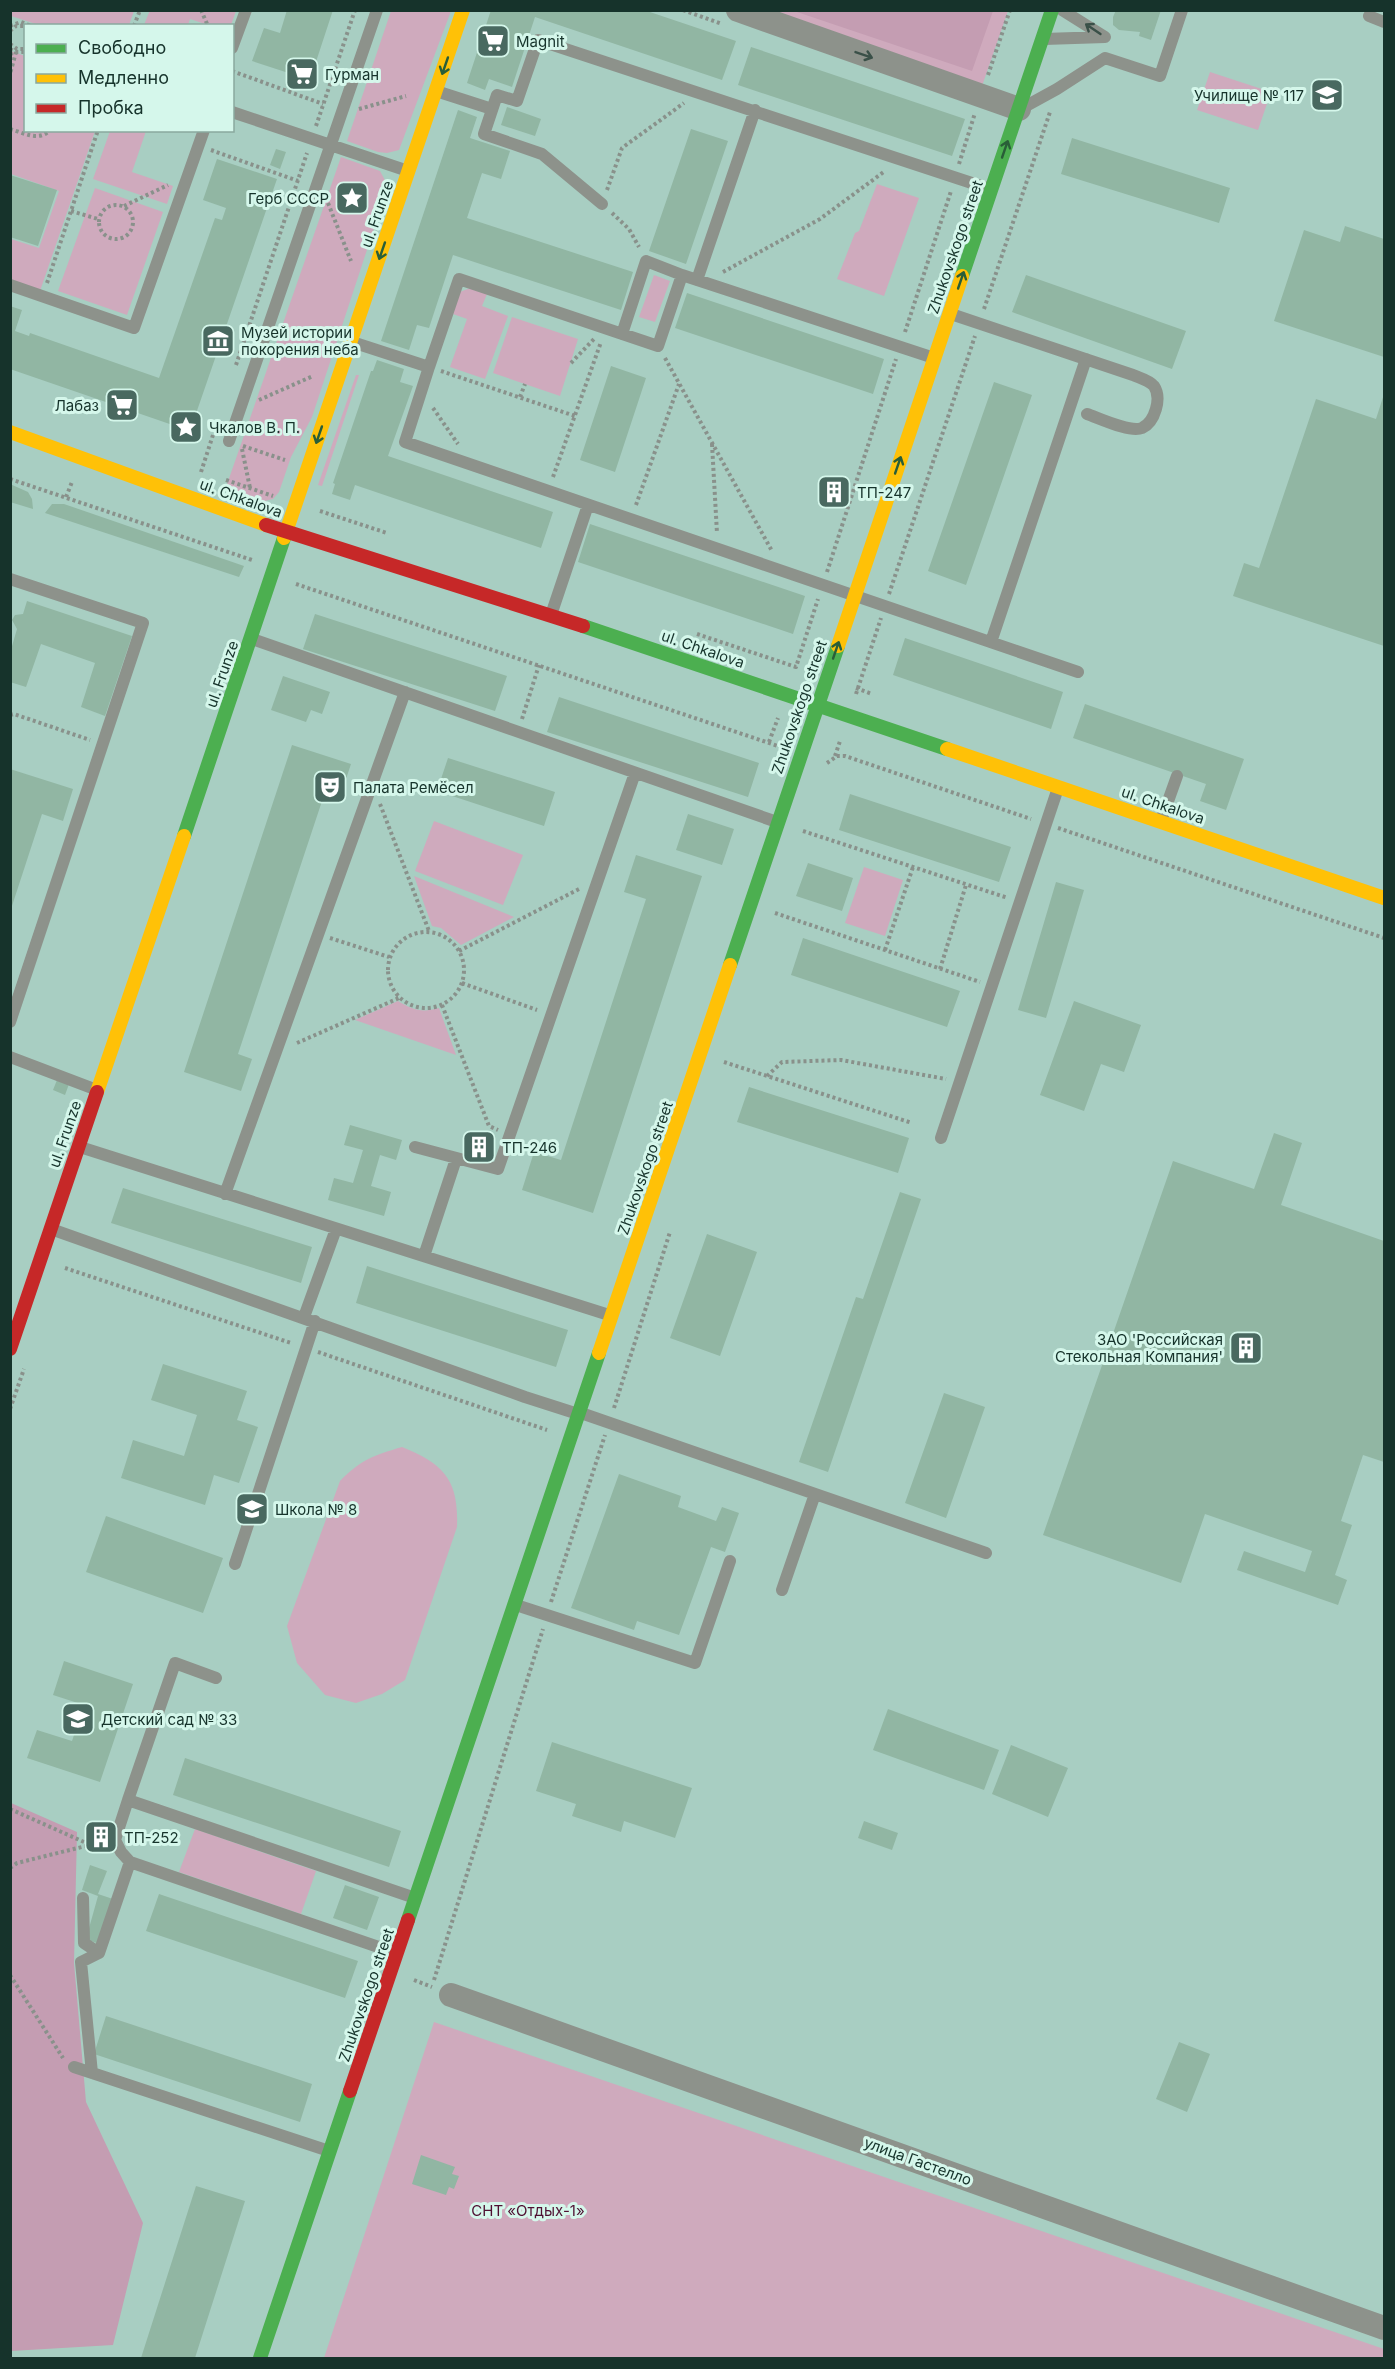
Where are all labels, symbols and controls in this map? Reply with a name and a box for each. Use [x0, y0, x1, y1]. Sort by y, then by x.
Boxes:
supermarket icon: Magnit [475, 23, 511, 59]
one-way arrow [1085, 23, 1102, 35]
legend [24, 24, 234, 132]
place label: Magnit [516, 32, 565, 51]
text: Свободно [78, 37, 166, 58]
one-way arrow [854, 50, 873, 61]
supermarket icon: Гурман [284, 56, 320, 92]
one-way arrow [438, 56, 449, 75]
place label: Гурман [325, 65, 379, 84]
text: Медленно [78, 67, 169, 88]
school or university icon: Училище № 117 [1309, 77, 1345, 113]
place label: Училище № 117 [1194, 86, 1304, 105]
text: Пробка [78, 97, 144, 118]
one-way arrow [1001, 140, 1012, 159]
street label: ul. Frunze [357, 178, 397, 250]
street label: Zhukovskogo street [923, 178, 987, 316]
place icon: Герб СССР [334, 180, 370, 216]
place label: Герб СССР [248, 189, 329, 208]
one-way arrow [375, 241, 386, 259]
one-way arrow [956, 272, 967, 290]
museum icon: Музей истории покорения неба [200, 323, 236, 359]
place label: Музей истории покорения неба [241, 323, 359, 359]
supermarket icon: Лабаз [104, 387, 140, 423]
place label: Лабаз [55, 396, 99, 415]
place icon: Чкалов В. П. [168, 409, 204, 445]
place label: Чкалов В. П. [209, 418, 300, 437]
one-way arrow [313, 425, 324, 444]
one-way arrow [894, 456, 905, 475]
street label: ul. Chkalova [197, 474, 285, 522]
building icon: ТП-247 [816, 474, 852, 510]
place label: ТП-247 [857, 483, 911, 502]
street label: ul. Chkalova [659, 626, 747, 672]
street label: ul. Frunze [202, 638, 242, 710]
street label: Zhukovskogo street [767, 638, 831, 776]
one-way arrow [831, 641, 842, 660]
theatre icon: Палата Ремёсел [312, 769, 348, 805]
place label: Палата Ремёсел [353, 778, 474, 797]
street label: ul. Chkalova [1119, 782, 1207, 828]
street label: ul. Frunze [45, 1098, 85, 1170]
street label: Zhukovskogo street [613, 1099, 677, 1237]
building icon: ТП-246 [461, 1129, 497, 1165]
place label: ТП-246 [502, 1138, 557, 1157]
place label: ЗАО 'Российская Стекольная Компания' [1055, 1330, 1223, 1366]
building icon: ЗАО 'Российская Стекольная Компания' [1228, 1330, 1264, 1366]
school or university icon: Школа № 8 [234, 1491, 270, 1527]
place label: Школа № 8 [275, 1500, 357, 1519]
school or university icon: Детский сад № 33 [60, 1701, 96, 1737]
place label: Детский сад № 33 [101, 1710, 237, 1729]
building icon: ТП-252 [83, 1819, 119, 1855]
place label: ТП-252 [124, 1828, 179, 1847]
street label: Zhukovskogo street [334, 1926, 398, 2064]
street label: улица Гастелло [862, 2133, 974, 2189]
park label: СНТ «Отдых-1» [471, 2201, 585, 2220]

